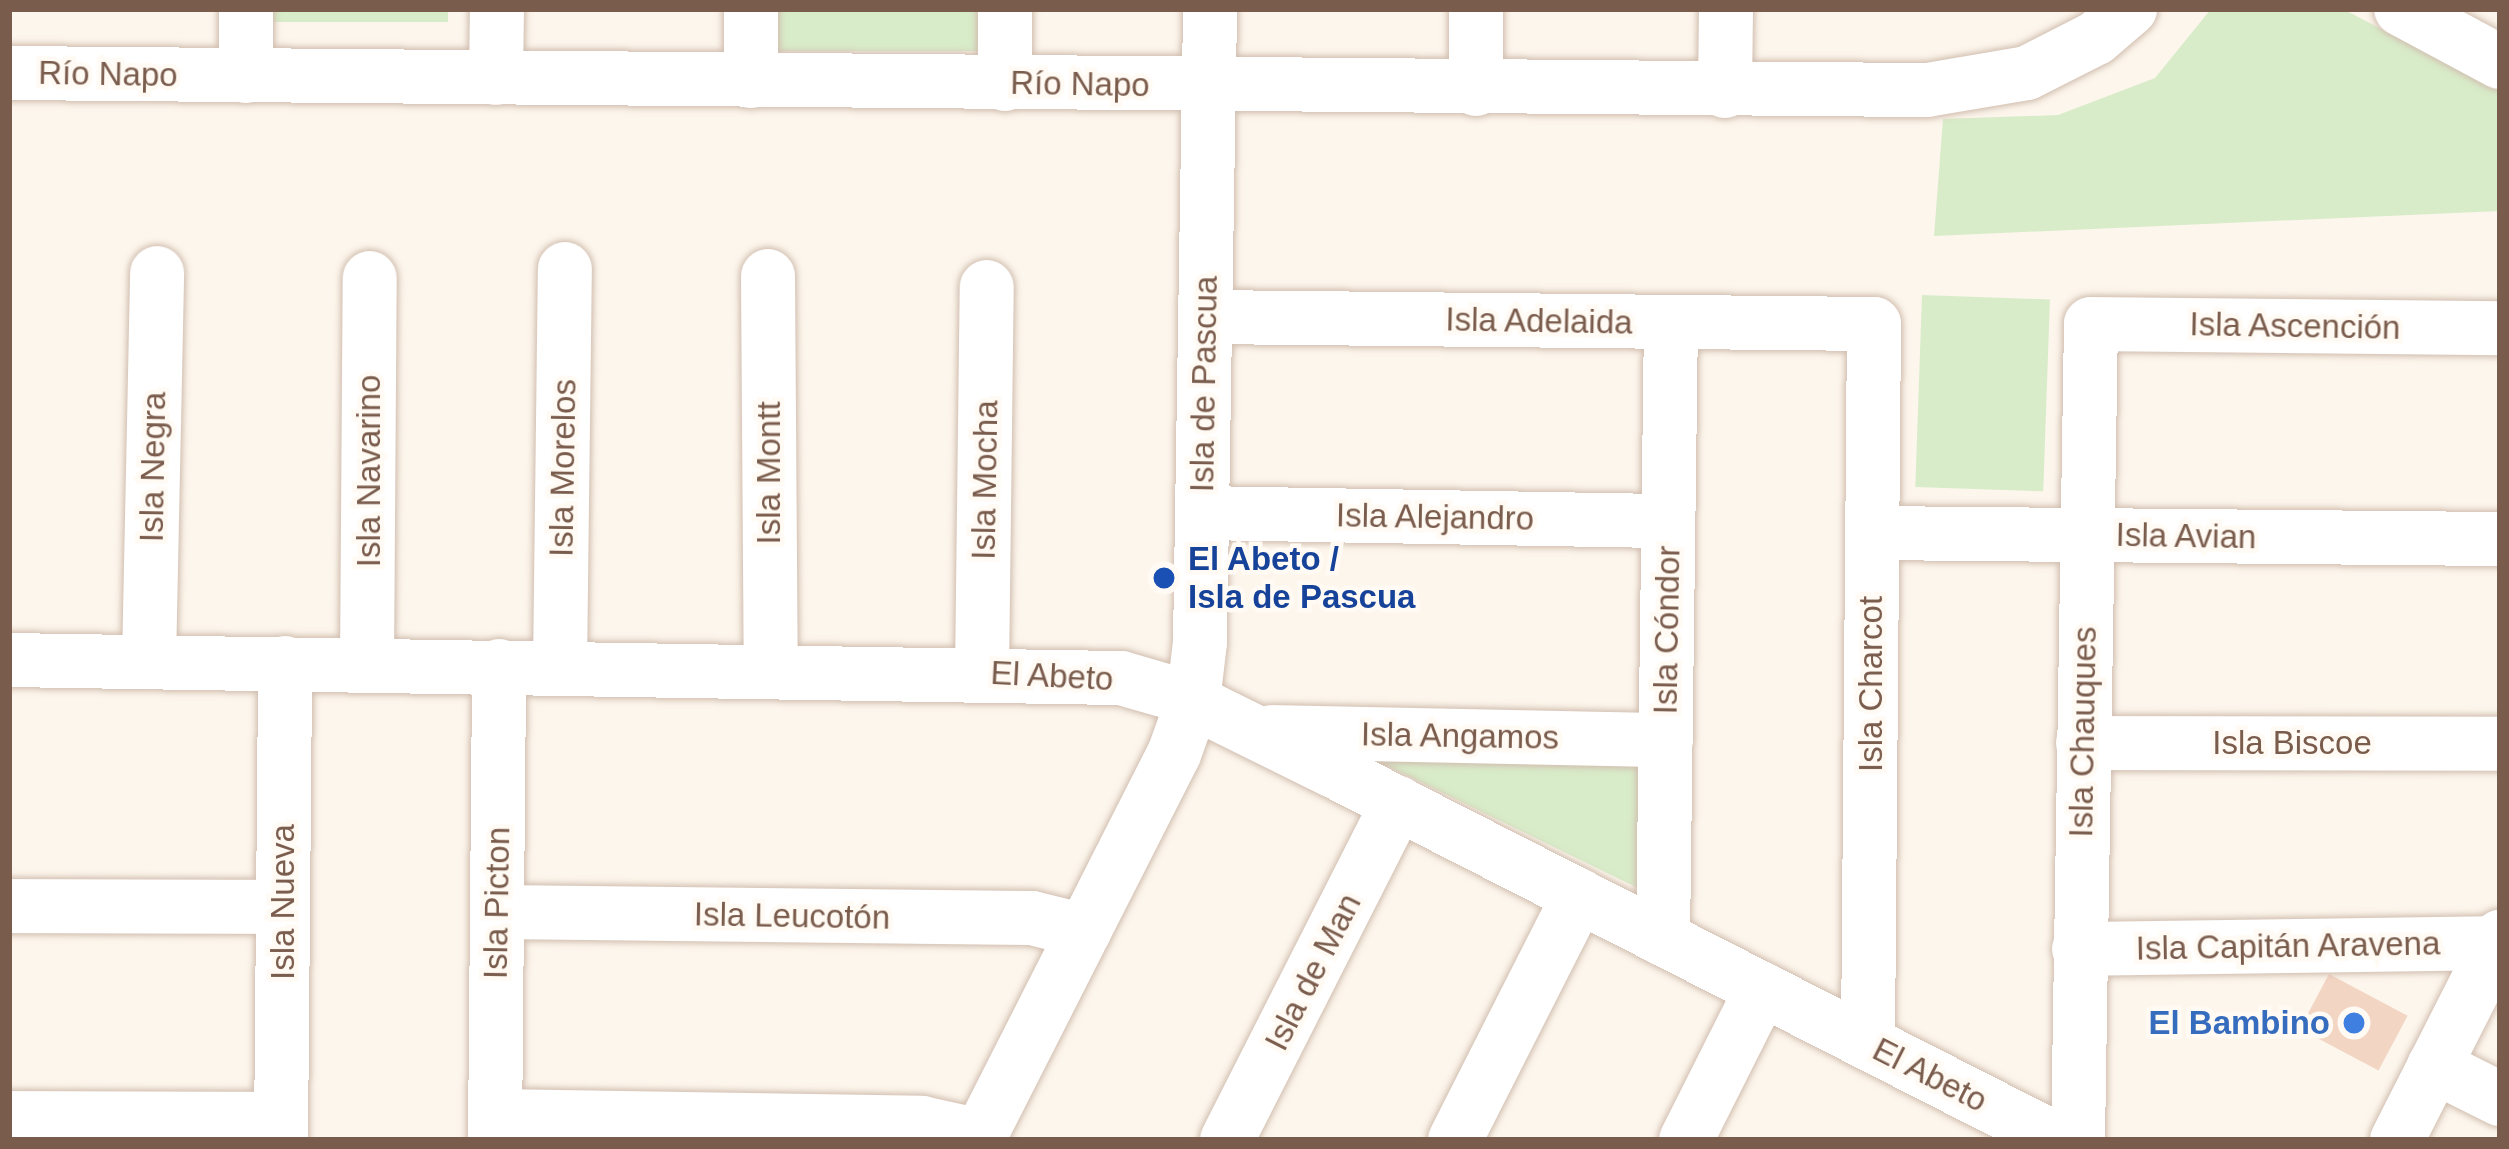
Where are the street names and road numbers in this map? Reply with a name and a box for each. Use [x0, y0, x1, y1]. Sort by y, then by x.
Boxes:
street label: Río Napo [38, 53, 178, 95]
street label: Río Napo [1010, 63, 1150, 105]
street label: Isla de Pascua [1182, 275, 1226, 493]
street label: Isla Adelaida [1444, 300, 1634, 342]
street label: Isla Ascención [2188, 304, 2402, 348]
street label: Isla Navarino [349, 375, 389, 567]
street label: Isla Morelos [542, 379, 584, 557]
street label: Isla Negra [132, 391, 174, 543]
street label: Isla Mocha [964, 400, 1006, 560]
street label: Isla Montt [749, 401, 789, 545]
street label: Isla Alejandro [1335, 495, 1535, 539]
street label: Isla Avian [2114, 515, 2258, 557]
street label: Isla Cóndor [1646, 545, 1688, 715]
street label: Isla Charcot [1851, 596, 1891, 772]
street label: Isla Chauques [2061, 626, 2105, 838]
street label: El Abeto [989, 653, 1115, 699]
street label: Isla Angamos [1360, 714, 1560, 758]
street label: Isla Biscoe [2212, 723, 2372, 763]
street label: Isla Nueva [263, 824, 303, 980]
street label: Isla Picton [476, 827, 518, 979]
street label: Isla de Man [1257, 887, 1369, 1057]
street label: Isla Leucotón [694, 894, 890, 938]
street label: Isla Capitán Aravena [2135, 924, 2441, 968]
street label: El Abeto [1865, 1029, 1995, 1121]

